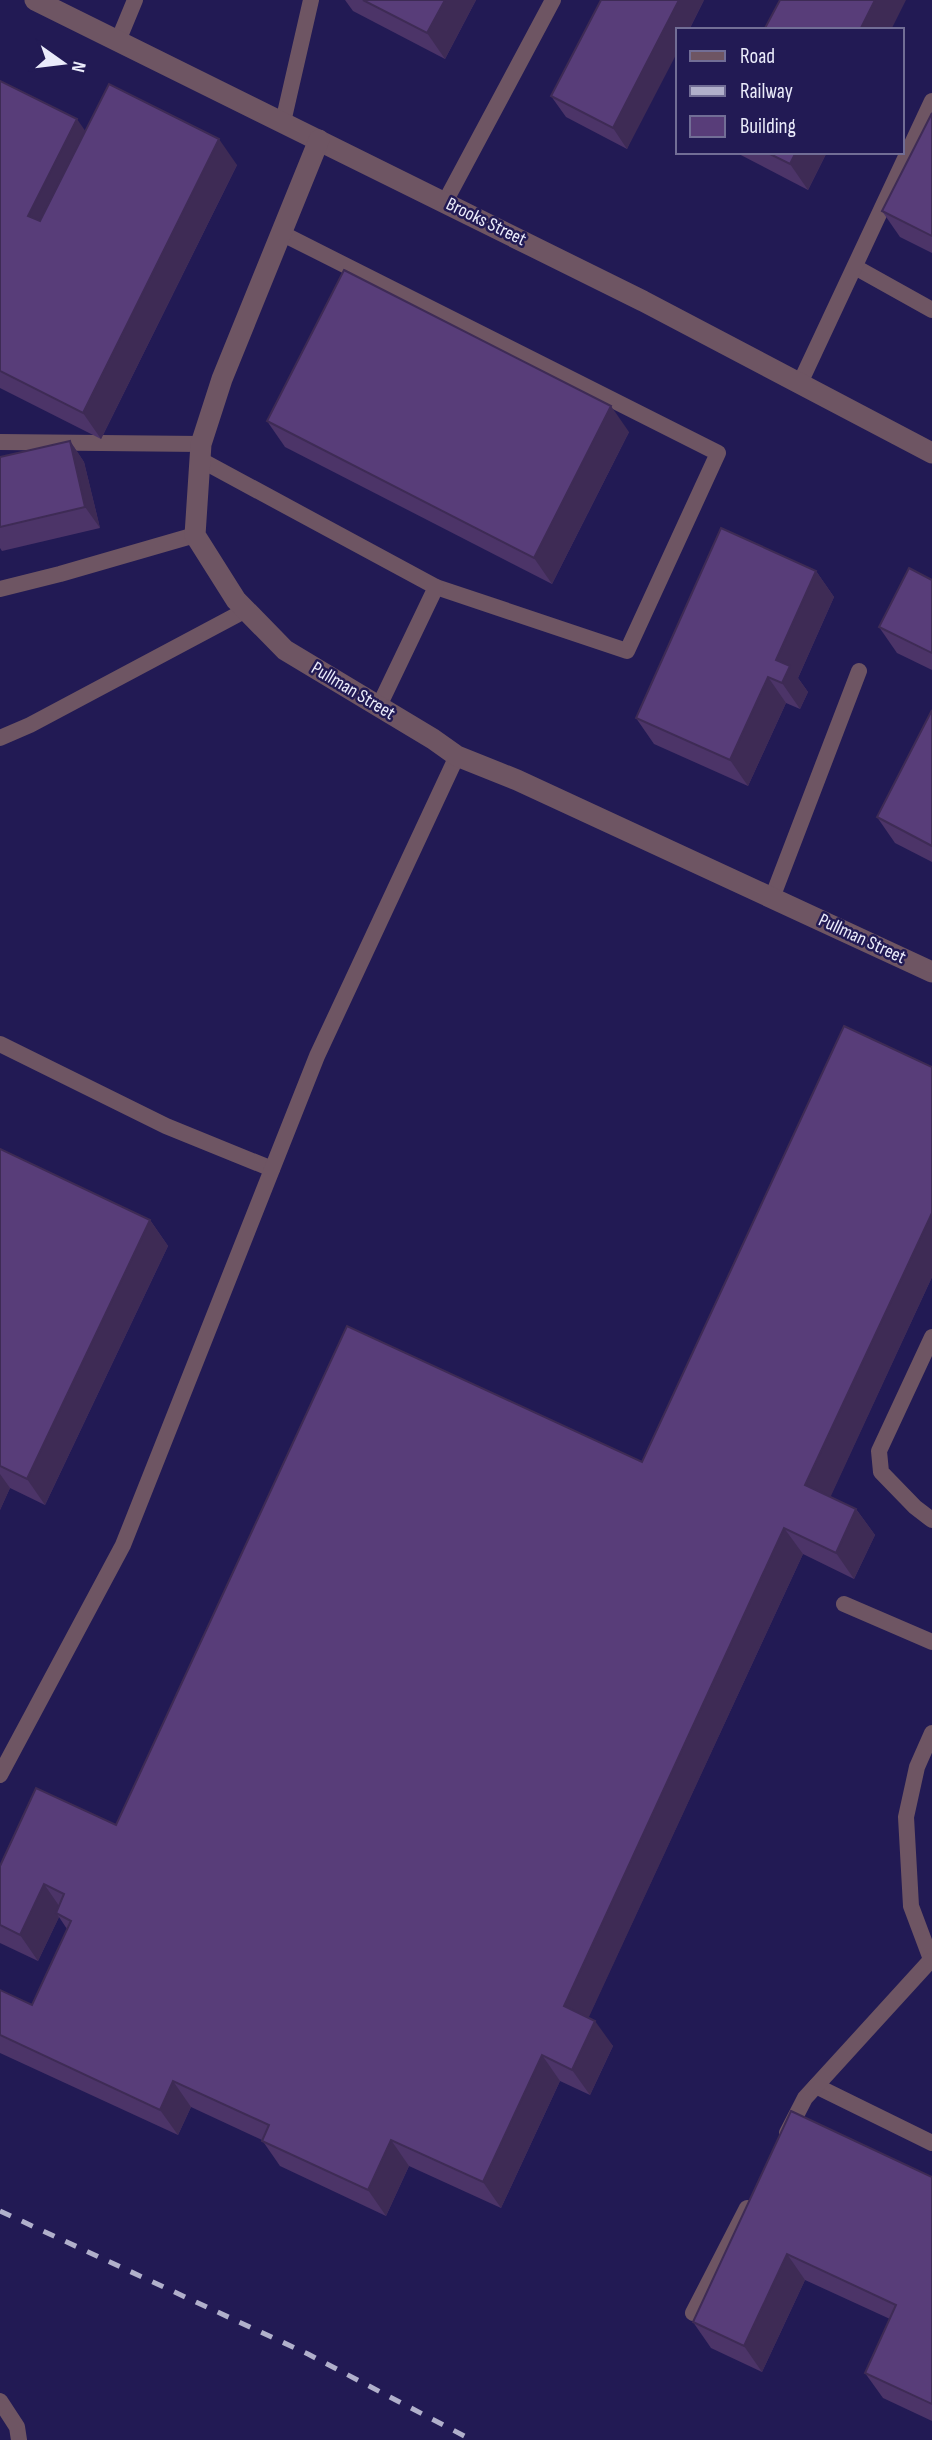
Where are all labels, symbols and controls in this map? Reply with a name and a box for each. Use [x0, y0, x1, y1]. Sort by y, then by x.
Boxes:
north arrow [28, 28, 98, 98]
legend [676, 28, 904, 154]
text: Road [740, 44, 775, 69]
text: N [66, 59, 90, 74]
text: Railway [740, 79, 793, 104]
text: Building [740, 114, 796, 139]
street label: Brooks Street [442, 193, 530, 251]
street label: Pullman Street [307, 657, 399, 725]
street label: Pullman Street [815, 909, 910, 969]

